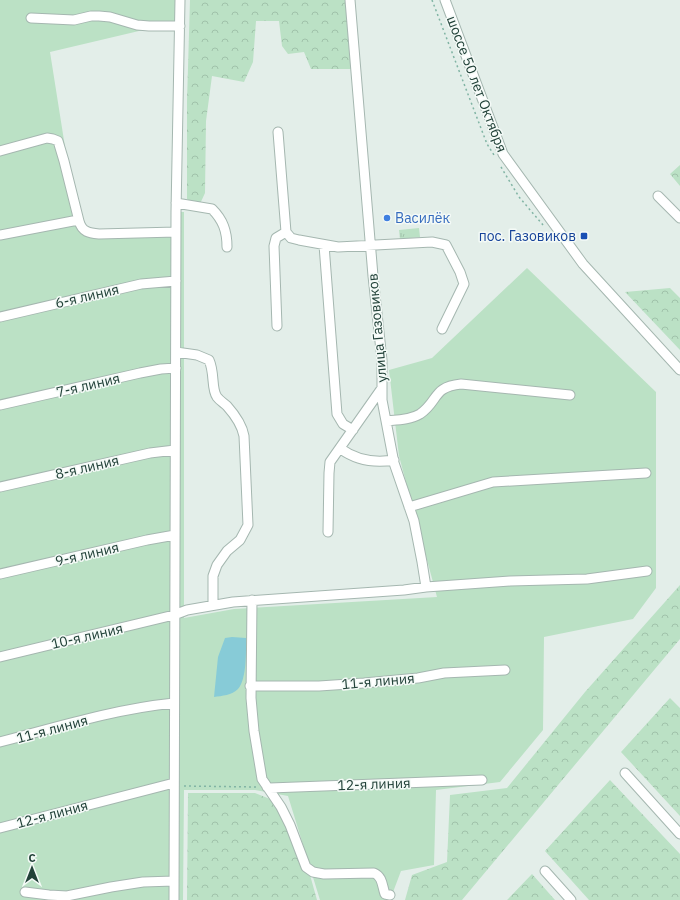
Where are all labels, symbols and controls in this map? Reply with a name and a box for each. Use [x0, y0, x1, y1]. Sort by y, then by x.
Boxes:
street label: шоссе 50 лет Октября [443, 13, 511, 155]
place label: Василёк [395, 209, 450, 227]
marker: Василёк [382, 213, 392, 223]
place label: пос. Газовиков [479, 227, 576, 245]
marker: пос. Газовиков [579, 231, 589, 241]
street label: улица Газовиков [363, 273, 391, 383]
street label: 6-я линия [53, 280, 121, 312]
street label: 7-я линия [54, 369, 122, 401]
street label: 8-я линия [53, 451, 121, 483]
street label: 9-я линия [53, 538, 121, 570]
street label: 10-я линия [49, 619, 125, 653]
street label: 11-я линия [341, 669, 415, 693]
street label: 11-я линия [14, 711, 90, 747]
street label: 12-я линия [337, 774, 411, 794]
street label: 12-я линия [14, 796, 90, 832]
north arrow [12, 848, 52, 888]
text: С [28, 851, 36, 865]

